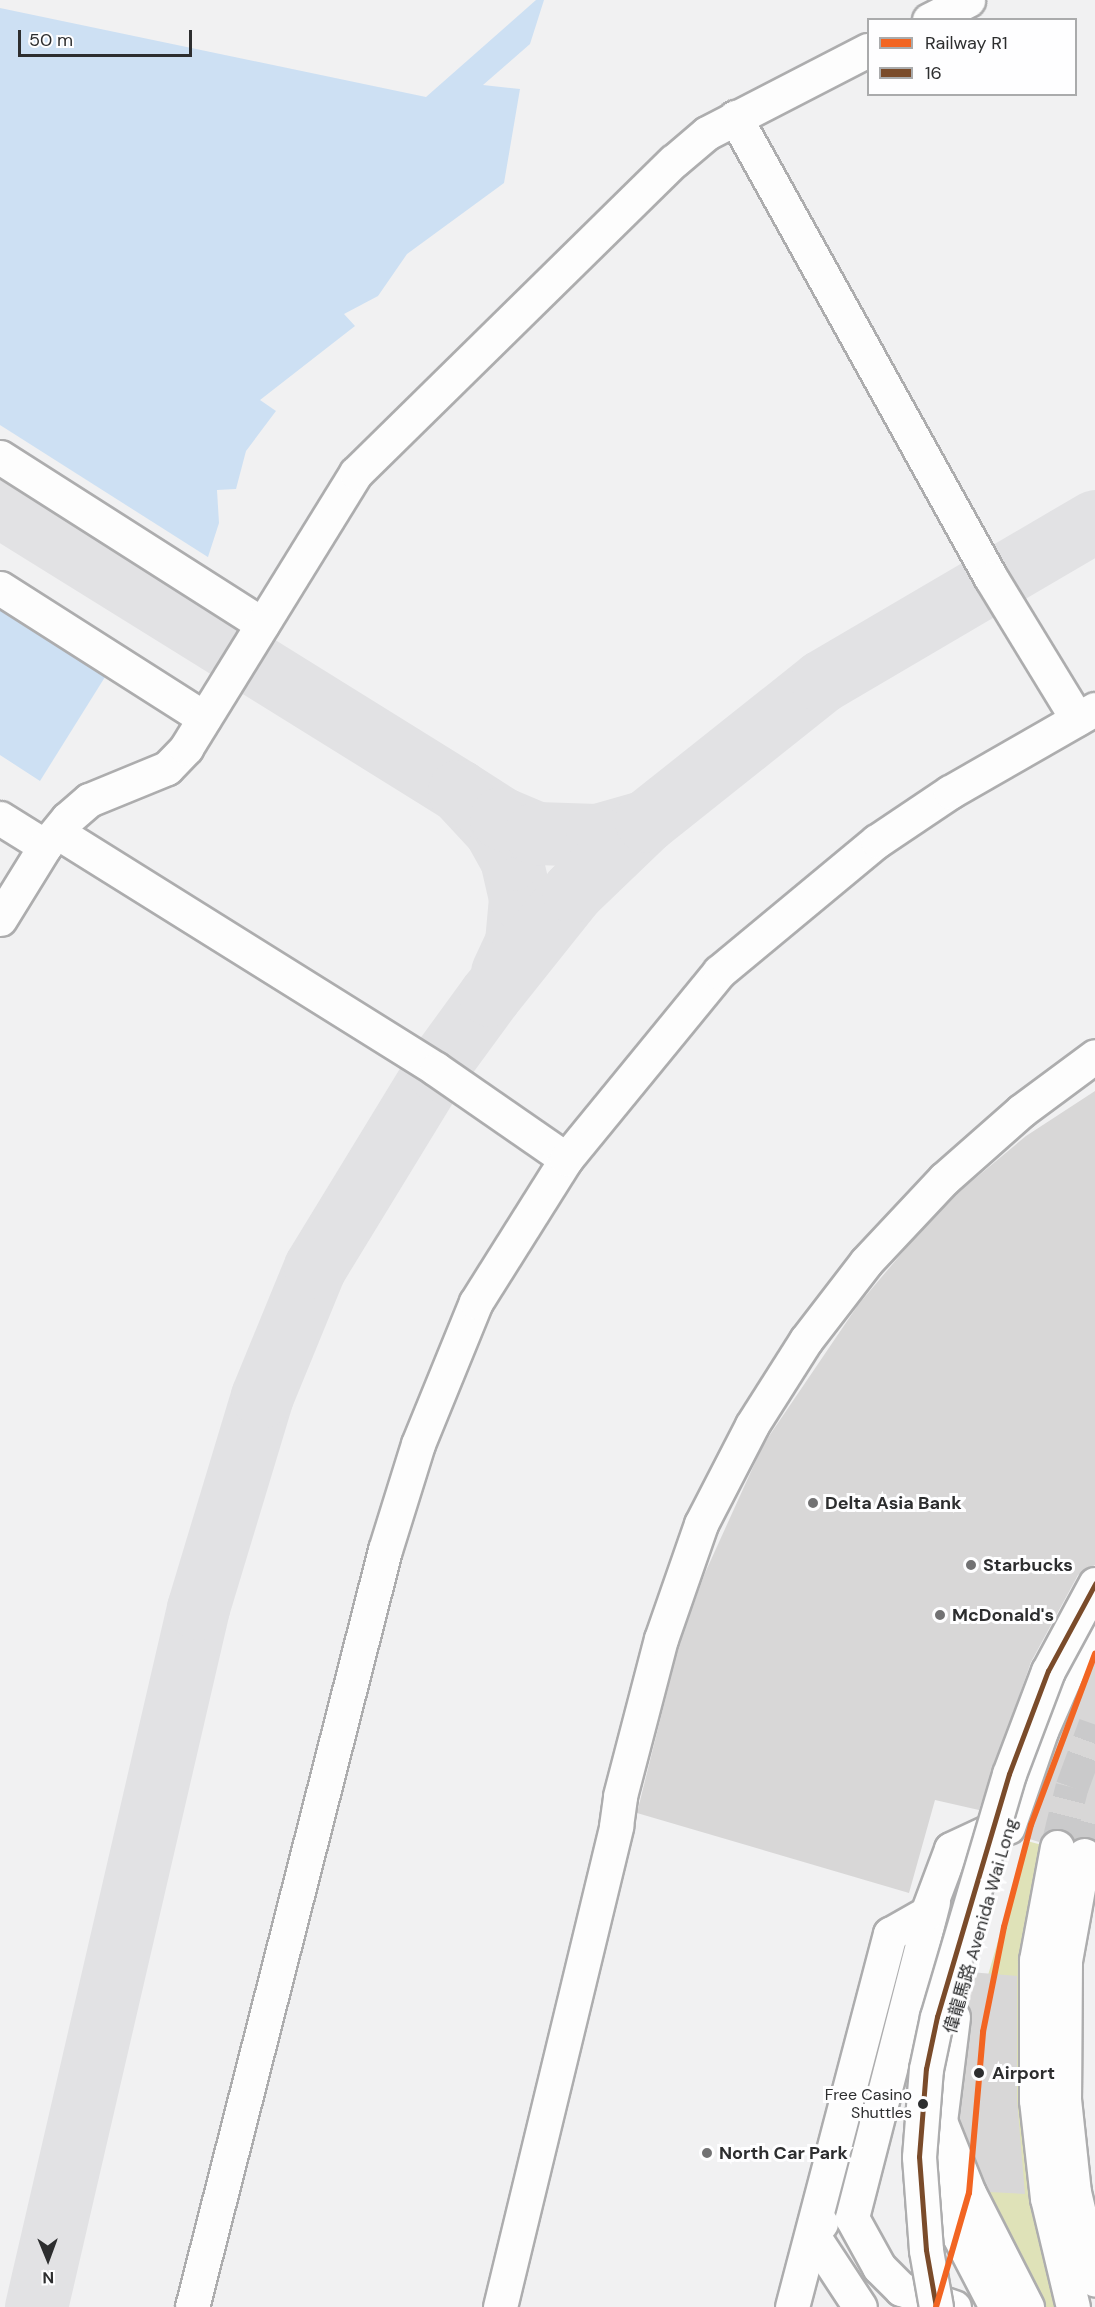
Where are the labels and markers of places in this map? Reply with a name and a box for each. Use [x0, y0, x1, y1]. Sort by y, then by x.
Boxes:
place label: Delta Asia Bank [825, 1492, 962, 1514]
marker: Delta Asia Bank [806, 1496, 820, 1510]
place label: Starbucks [983, 1554, 1073, 1576]
marker: Starbucks [964, 1558, 978, 1572]
place label: McDonald's [952, 1604, 1054, 1626]
marker: McDonald's [933, 1608, 947, 1622]
place label: Airport [992, 2062, 1055, 2084]
marker: Airport [970, 2064, 988, 2082]
place label: Free Casino Shuttles [825, 2085, 912, 2123]
marker: Free Casino Shuttles [917, 2098, 929, 2110]
place label: North Car Park [719, 2142, 848, 2164]
marker: North Car Park [700, 2146, 714, 2160]

